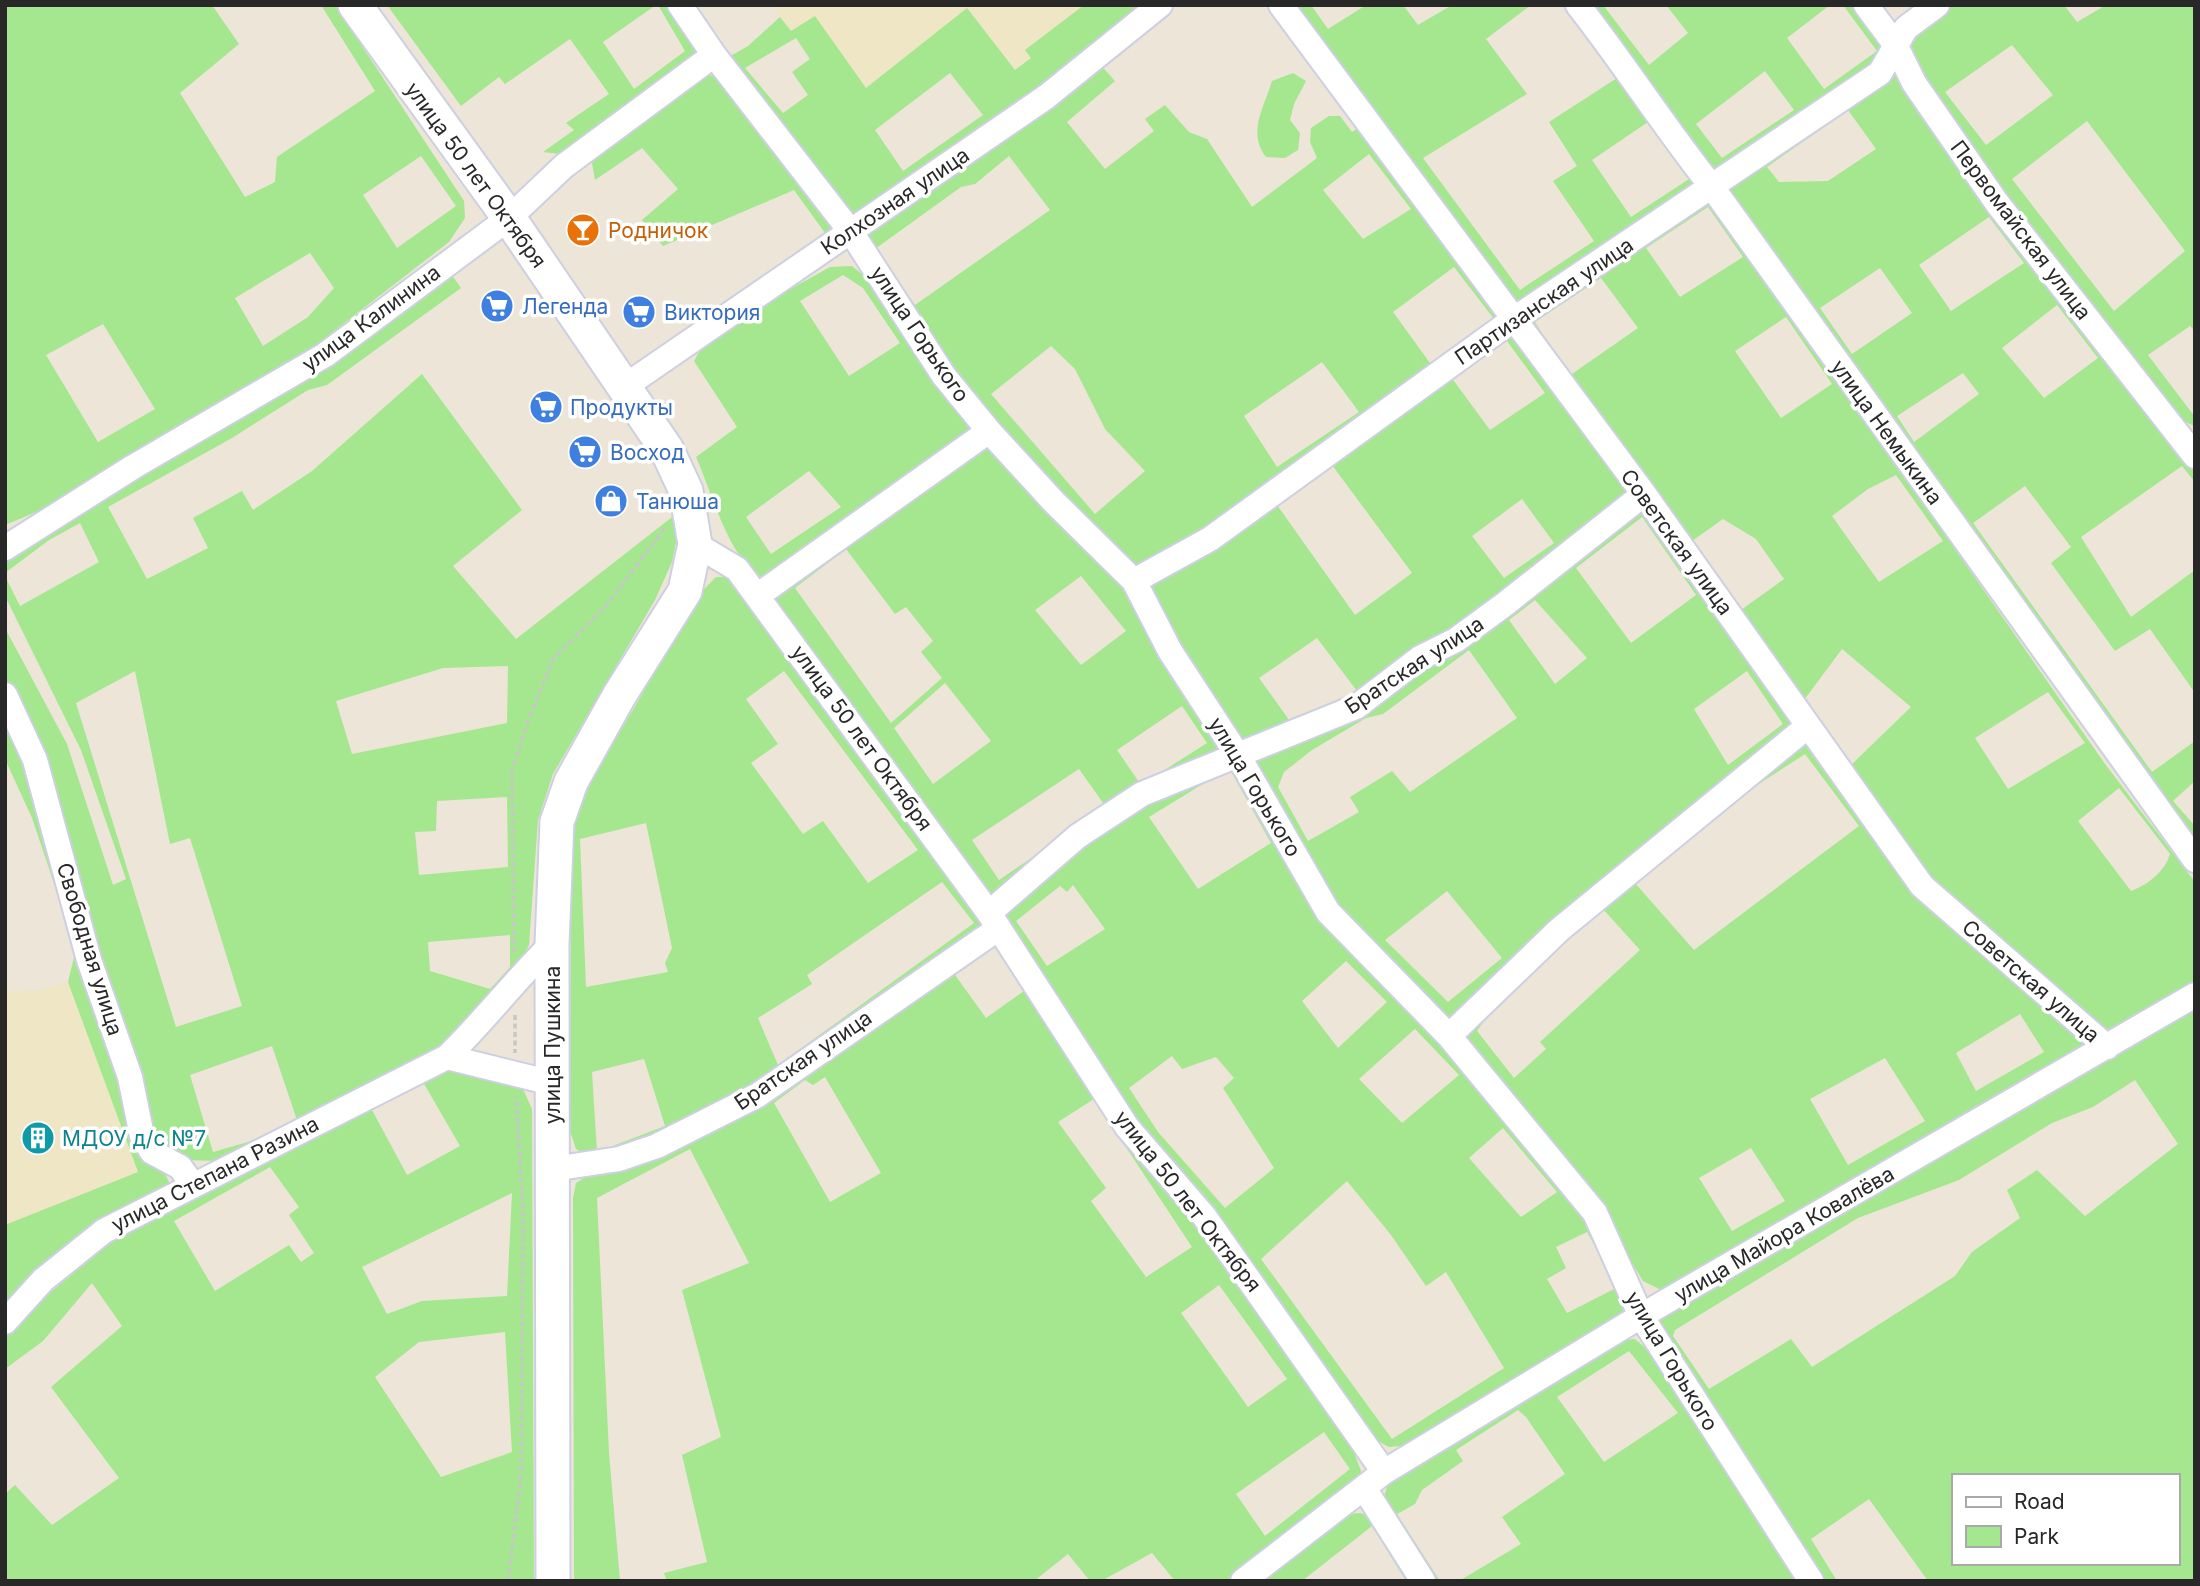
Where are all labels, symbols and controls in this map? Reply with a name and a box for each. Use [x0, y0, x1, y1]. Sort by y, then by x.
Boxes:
street label: улица 50 лет Октября [400, 77, 552, 273]
street label: Первомайская улица [1945, 135, 2097, 325]
street label: Колхозная улица [816, 142, 974, 260]
bar icon: Родничок [564, 211, 602, 249]
place label: Родничок [608, 218, 709, 243]
street label: Партизанская улица [1450, 232, 1638, 370]
street label: улица Калинина [297, 259, 445, 377]
street label: улица Горького [865, 261, 975, 407]
supermarket icon: Легенда [478, 287, 516, 325]
supermarket icon: Виктория [620, 293, 658, 331]
place label: Легенда [522, 294, 608, 319]
place label: Виктория [664, 300, 760, 325]
street label: улица Немыкина [1826, 355, 1948, 509]
supermarket icon: Продукты [527, 388, 565, 426]
place label: Продукты [570, 395, 673, 420]
supermarket icon: Восход [566, 433, 604, 471]
place label: Восход [610, 440, 685, 465]
street label: Советская улица [1616, 464, 1738, 620]
shop icon: Танюша [592, 482, 630, 520]
place label: Танюша [636, 489, 719, 514]
street label: Братская улица [1340, 611, 1488, 719]
street label: улица 50 лет Октября [786, 640, 938, 836]
street label: улица Горького [1204, 713, 1306, 861]
street label: Свободная улица [52, 860, 128, 1038]
street label: Советская улица [1957, 915, 2105, 1047]
street label: улица Пушкина [540, 966, 565, 1124]
street label: Братская улица [730, 1005, 876, 1115]
street label: улица 50 лет Октября [1109, 1105, 1267, 1297]
street label: улица Степана Разина [107, 1111, 323, 1237]
building icon: МДОУ д/с №7 [19, 1119, 57, 1157]
place label: МДОУ д/с №7 [62, 1126, 206, 1151]
street label: улица Майора Ковалёва [1670, 1161, 1898, 1307]
street label: улица Горького [1621, 1287, 1723, 1435]
legend [1952, 1474, 2179, 1565]
text: Road [2014, 1489, 2065, 1514]
text: Park [2014, 1524, 2059, 1549]

